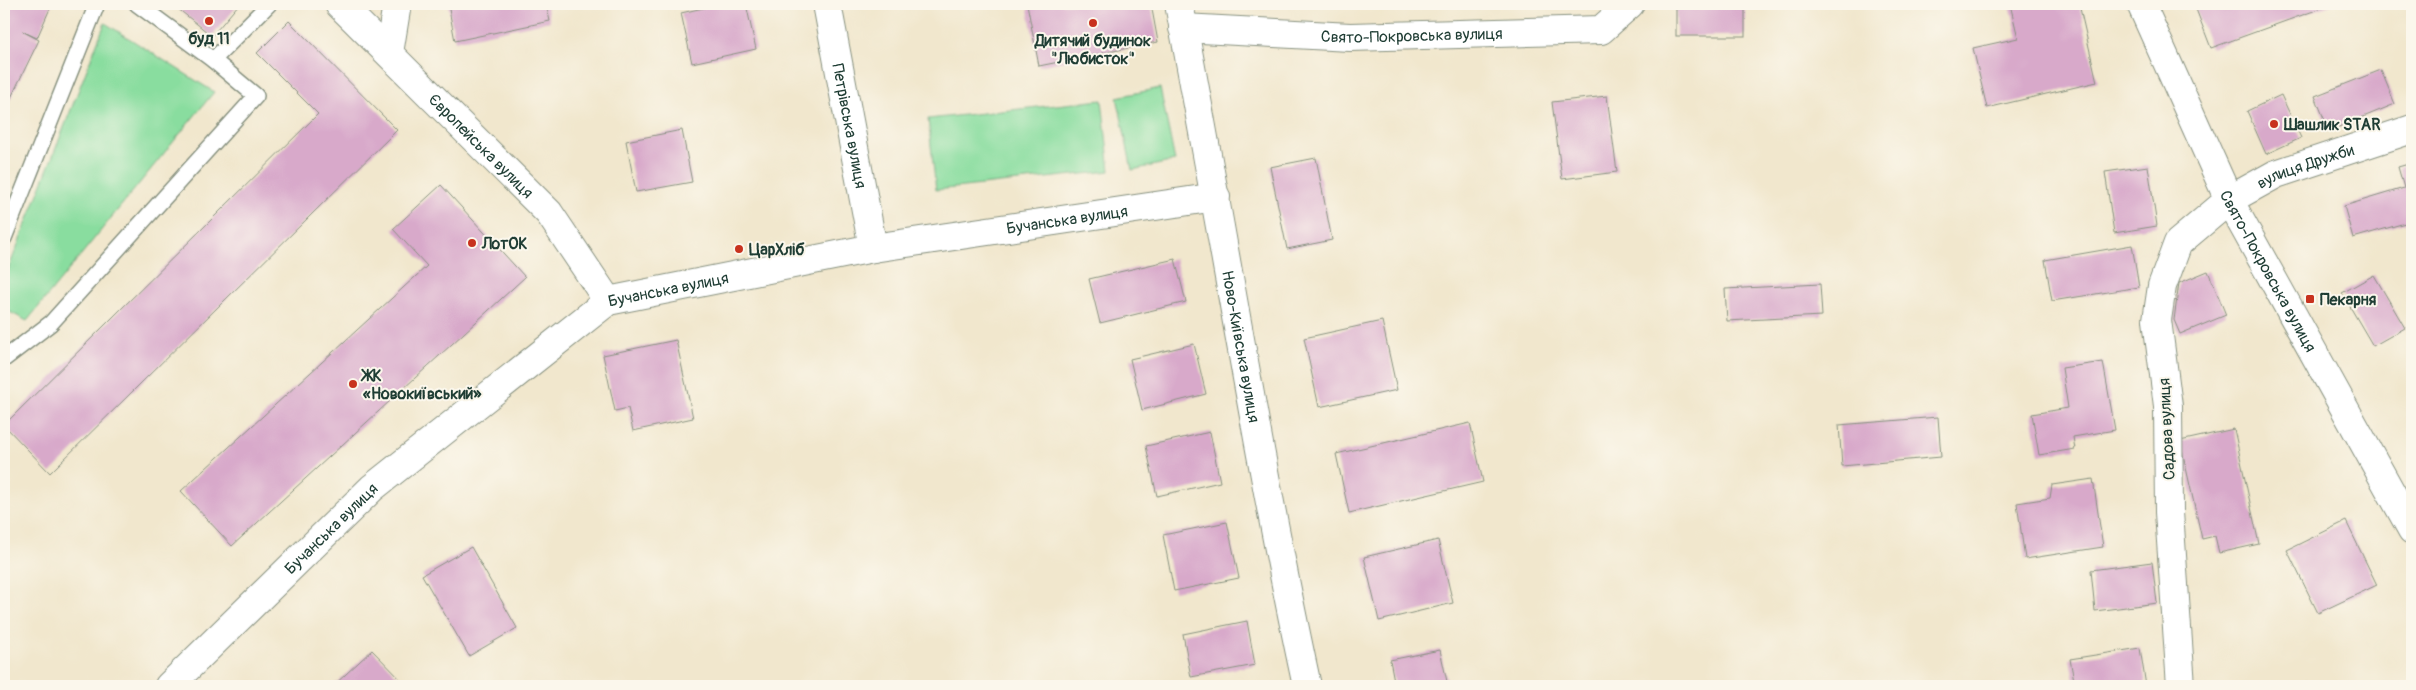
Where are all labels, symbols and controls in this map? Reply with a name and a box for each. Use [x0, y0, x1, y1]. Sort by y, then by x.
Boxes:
marker: буд 11 [203, 15, 215, 27]
marker: Дитячий будинок "Любисток" [1087, 17, 1099, 29]
street label: Свято-Покровська вулиця [1320, 24, 1503, 48]
place label: буд 11 [188, 29, 230, 49]
place label: Дитячий будинок "Любисток" [1034, 31, 1151, 69]
street label: Петрівська вулиця [827, 62, 871, 190]
street label: Європейська вулиця [424, 90, 537, 203]
place label: Шашлик STAR [2283, 115, 2381, 135]
marker: Шашлик STAR [2268, 118, 2280, 130]
street label: вулиця Дружби [2253, 140, 2357, 194]
street label: Свято-Покровська вулиця [2215, 187, 2320, 356]
street label: Бучанська вулиця [1005, 201, 1129, 239]
place label: ЛотОК [481, 234, 528, 254]
marker: ЛотОК [466, 237, 478, 249]
place label: ЦарХліб [749, 240, 805, 260]
marker: ЦарХліб [733, 243, 745, 255]
street label: Бучанська вулиця [606, 268, 730, 312]
street label: Ново-Київська вулиця [1217, 269, 1264, 424]
place label: Пекарня [2320, 290, 2377, 310]
marker: Пекарня [2304, 293, 2316, 305]
place label: ЖК «Новокиївський» [360, 366, 482, 404]
street label: Садова вулиця [2154, 377, 2180, 480]
marker: ЖК «Новокиївський» [347, 378, 359, 390]
street label: Бучанська вулиця [281, 479, 382, 579]

